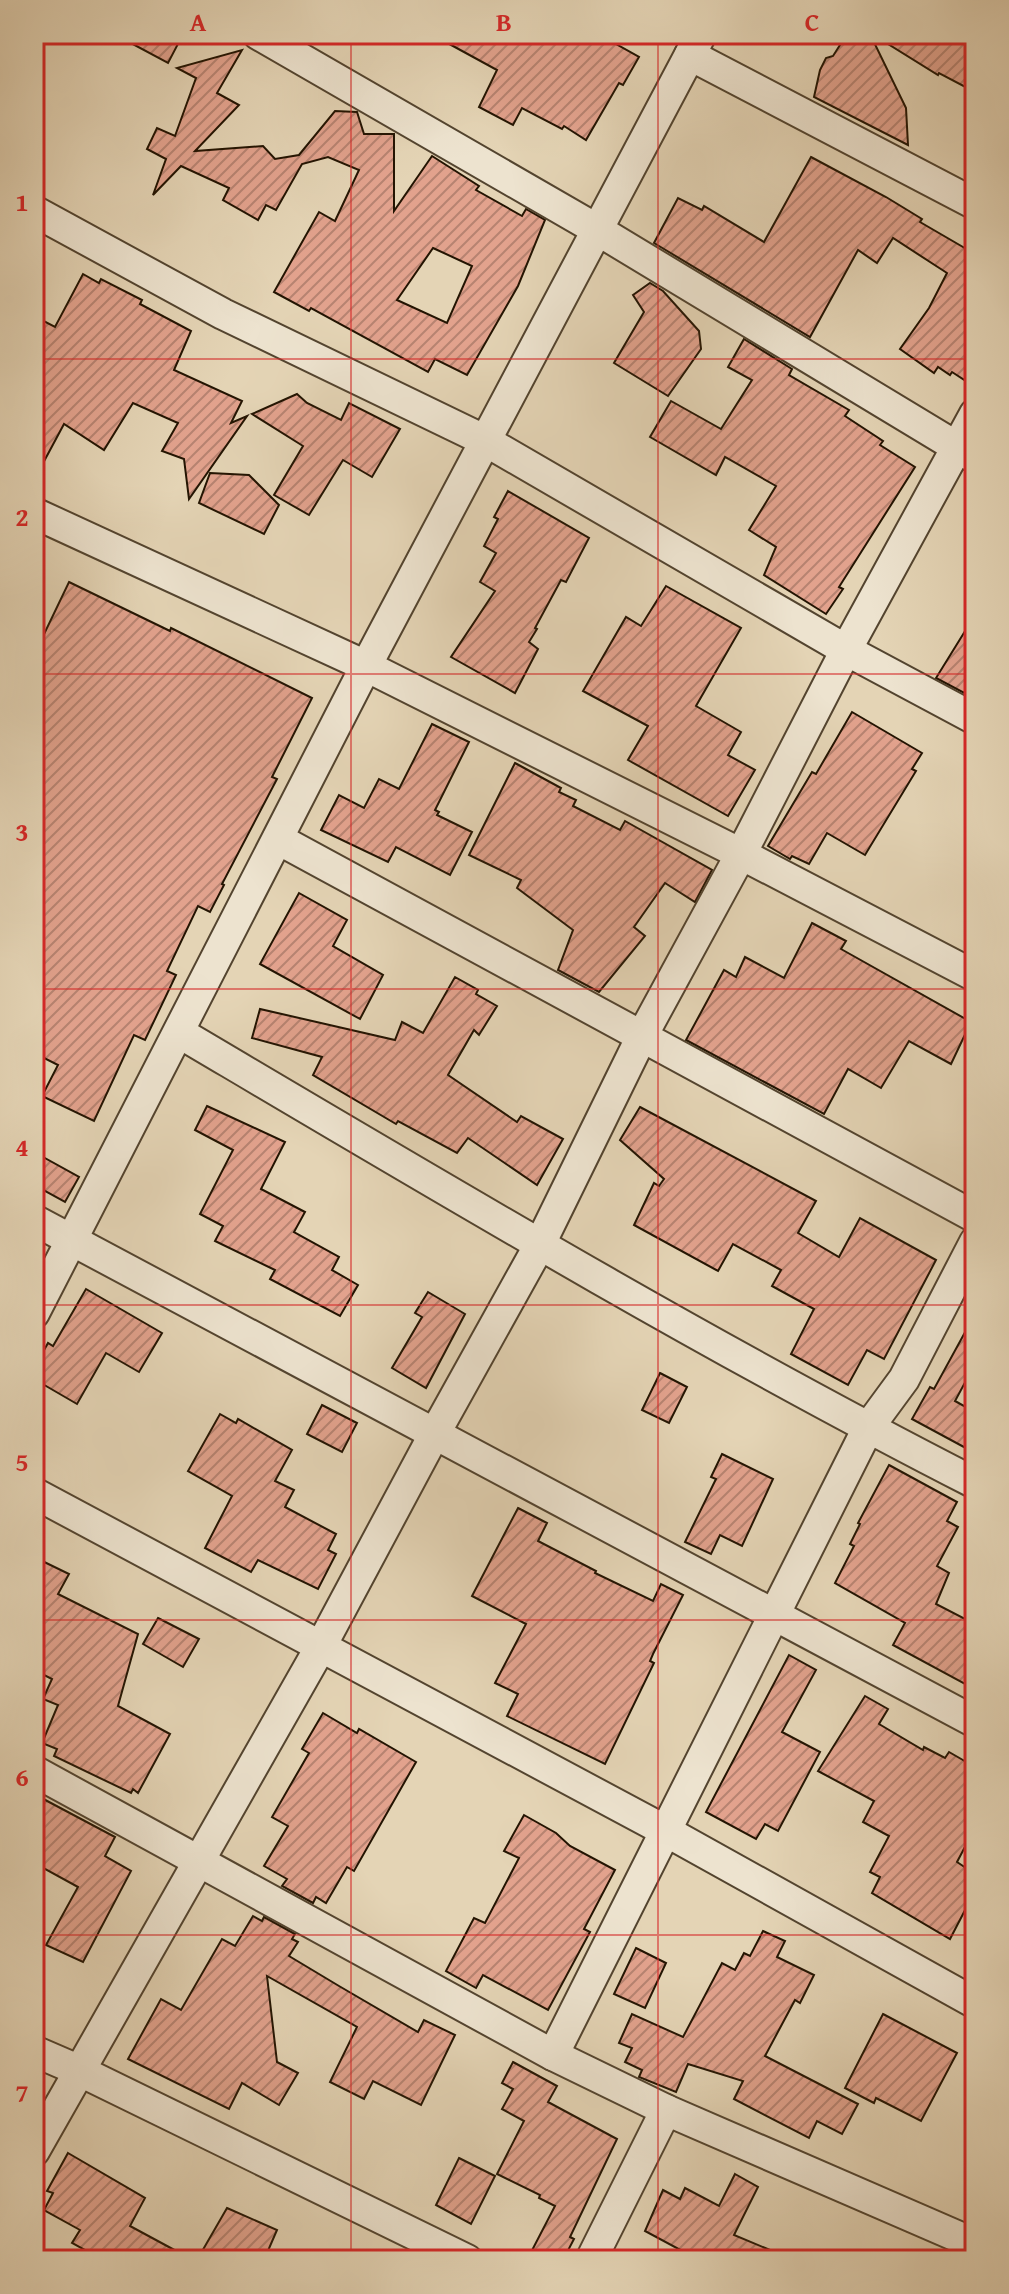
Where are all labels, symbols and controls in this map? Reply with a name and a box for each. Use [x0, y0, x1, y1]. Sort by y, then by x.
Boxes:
text: A [190, 2, 207, 41]
text: B [496, 2, 512, 41]
text: C [805, 2, 819, 41]
text: 1 [15, 182, 29, 221]
text: 2 [15, 497, 29, 536]
text: 3 [15, 812, 29, 851]
text: 4 [15, 1127, 29, 1166]
text: 5 [15, 1442, 29, 1481]
text: 6 [15, 1757, 29, 1796]
text: 7 [15, 2073, 29, 2112]

